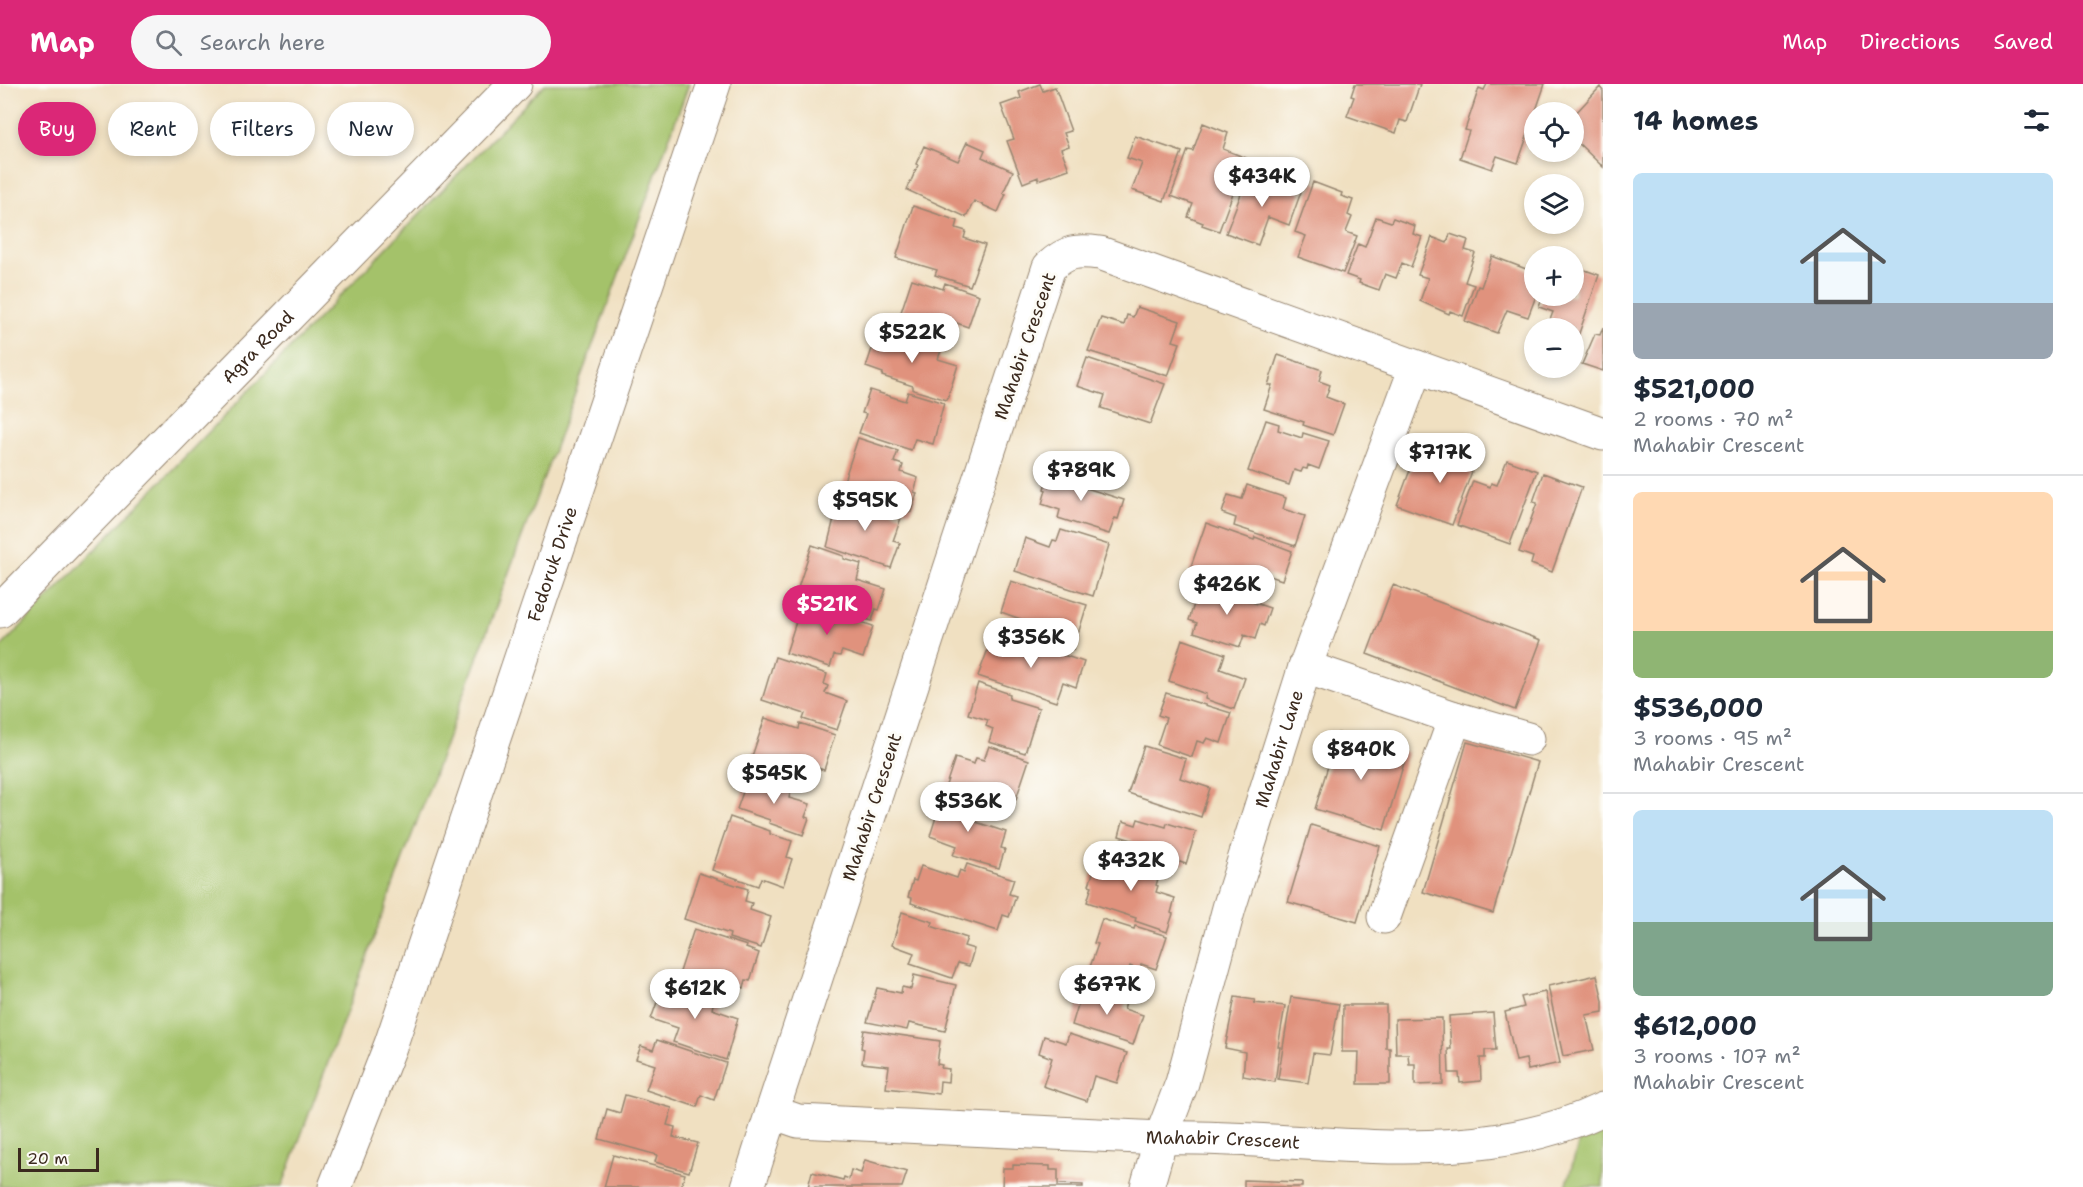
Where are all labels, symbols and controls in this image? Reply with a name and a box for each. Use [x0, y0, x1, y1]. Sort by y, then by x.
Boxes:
search box [131, 15, 551, 69]
text: Map [30, 23, 95, 61]
icon: search [152, 26, 185, 59]
text: Search here [200, 28, 325, 57]
text: Map [1782, 28, 1827, 56]
text: Directions [1860, 28, 1960, 56]
text: Saved [1993, 28, 2053, 56]
chip: Buy [18, 102, 96, 156]
chip: Rent [108, 102, 198, 156]
chip: Filters [210, 102, 315, 156]
chip: New [327, 102, 414, 156]
map controls [1524, 102, 1584, 378]
button: locate [1524, 102, 1584, 162]
text: 14 homes [1633, 103, 1759, 138]
icon: filters [2020, 104, 2053, 137]
pin: $434K [1220, 157, 1304, 208]
text: $434K [1228, 163, 1296, 189]
button: layers [1524, 174, 1584, 234]
icon: home [1789, 212, 1897, 320]
button: + [1524, 246, 1584, 306]
street label: Mahabir Crescent [989, 269, 1062, 423]
street label: Agra Road [217, 305, 299, 389]
pin: $522K [870, 313, 954, 364]
button: − [1524, 318, 1584, 378]
text: $522K [878, 319, 946, 345]
text: $521,000 [1633, 371, 1755, 406]
text: 2 rooms · 70 m² [1633, 406, 1794, 432]
text: Mahabir Crescent [1633, 432, 1805, 458]
pin: $717K [1398, 433, 1482, 484]
text: $717K [1408, 439, 1472, 465]
pin: $789K [1039, 451, 1123, 502]
text: $789K [1047, 457, 1115, 483]
pin: $595K [823, 481, 907, 532]
text: $595K [832, 487, 898, 513]
street label: Fedoruk Drive [522, 503, 583, 625]
icon: home [1789, 531, 1897, 639]
pin: $426K [1185, 565, 1269, 616]
text: $426K [1193, 571, 1261, 597]
pin: $521K [785, 585, 869, 636]
text: $521K [796, 591, 858, 617]
pin: $356K [989, 618, 1073, 669]
text: $356K [997, 624, 1065, 650]
street label: Mahabir Lane [1249, 687, 1309, 811]
text: $536,000 [1633, 690, 1764, 725]
text: 3 rooms · 95 m² [1633, 725, 1792, 751]
street label: Mahabir Crescent [837, 730, 907, 884]
pin: $840K [1319, 730, 1403, 781]
text: $840K [1326, 736, 1396, 762]
text: Mahabir Crescent [1633, 751, 1805, 777]
pin: $545K [732, 754, 816, 805]
text: $545K [741, 760, 807, 786]
pin: $536K [926, 782, 1010, 833]
text: $536K [934, 788, 1002, 814]
pin: $432K [1089, 841, 1173, 892]
text: $432K [1097, 847, 1165, 873]
icon: home [1789, 849, 1897, 957]
pin: $677K [1065, 965, 1149, 1016]
pin: $612K [653, 969, 737, 1020]
text: $677K [1073, 971, 1141, 997]
text: $612K [664, 975, 726, 1001]
text: $612,000 [1633, 1008, 1757, 1043]
text: 3 rooms · 107 m² [1633, 1043, 1801, 1069]
text: Mahabir Crescent [1633, 1069, 1805, 1095]
street label: Mahabir Crescent [1145, 1125, 1301, 1155]
scale bar [18, 1145, 99, 1172]
text: 20 m [27, 1148, 68, 1169]

